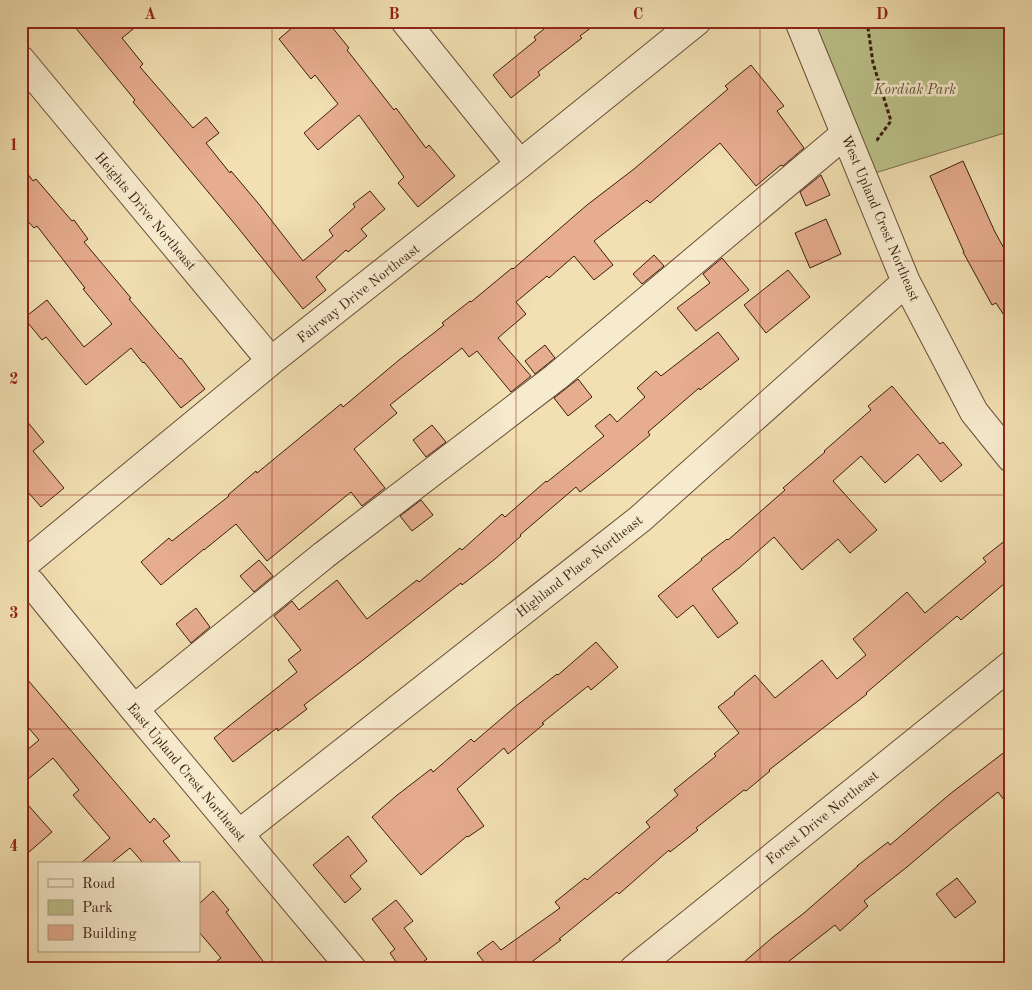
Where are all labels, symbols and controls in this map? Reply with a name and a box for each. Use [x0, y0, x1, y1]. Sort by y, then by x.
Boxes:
text: A [144, 7, 156, 23]
text: B [388, 7, 400, 23]
text: C [633, 7, 643, 23]
text: D [876, 7, 888, 23]
park label: Kordiak Park [873, 83, 956, 97]
street label: West Upland Crest Northeast [839, 133, 922, 304]
text: 1 [9, 138, 19, 154]
street label: Heights Drive Northeast [92, 150, 199, 273]
street label: Fairway Drive Northeast [295, 242, 423, 346]
text: 2 [9, 372, 19, 388]
street label: Highland Place Northeast [514, 513, 646, 620]
text: 3 [9, 606, 19, 622]
street label: East Upland Crest Northeast [124, 701, 248, 845]
street label: Forest Drive Northeast [764, 768, 882, 867]
text: 4 [9, 839, 19, 855]
legend [38, 862, 200, 952]
text: Road [82, 877, 116, 892]
text: Park [82, 901, 113, 916]
text: Building [82, 927, 137, 942]

